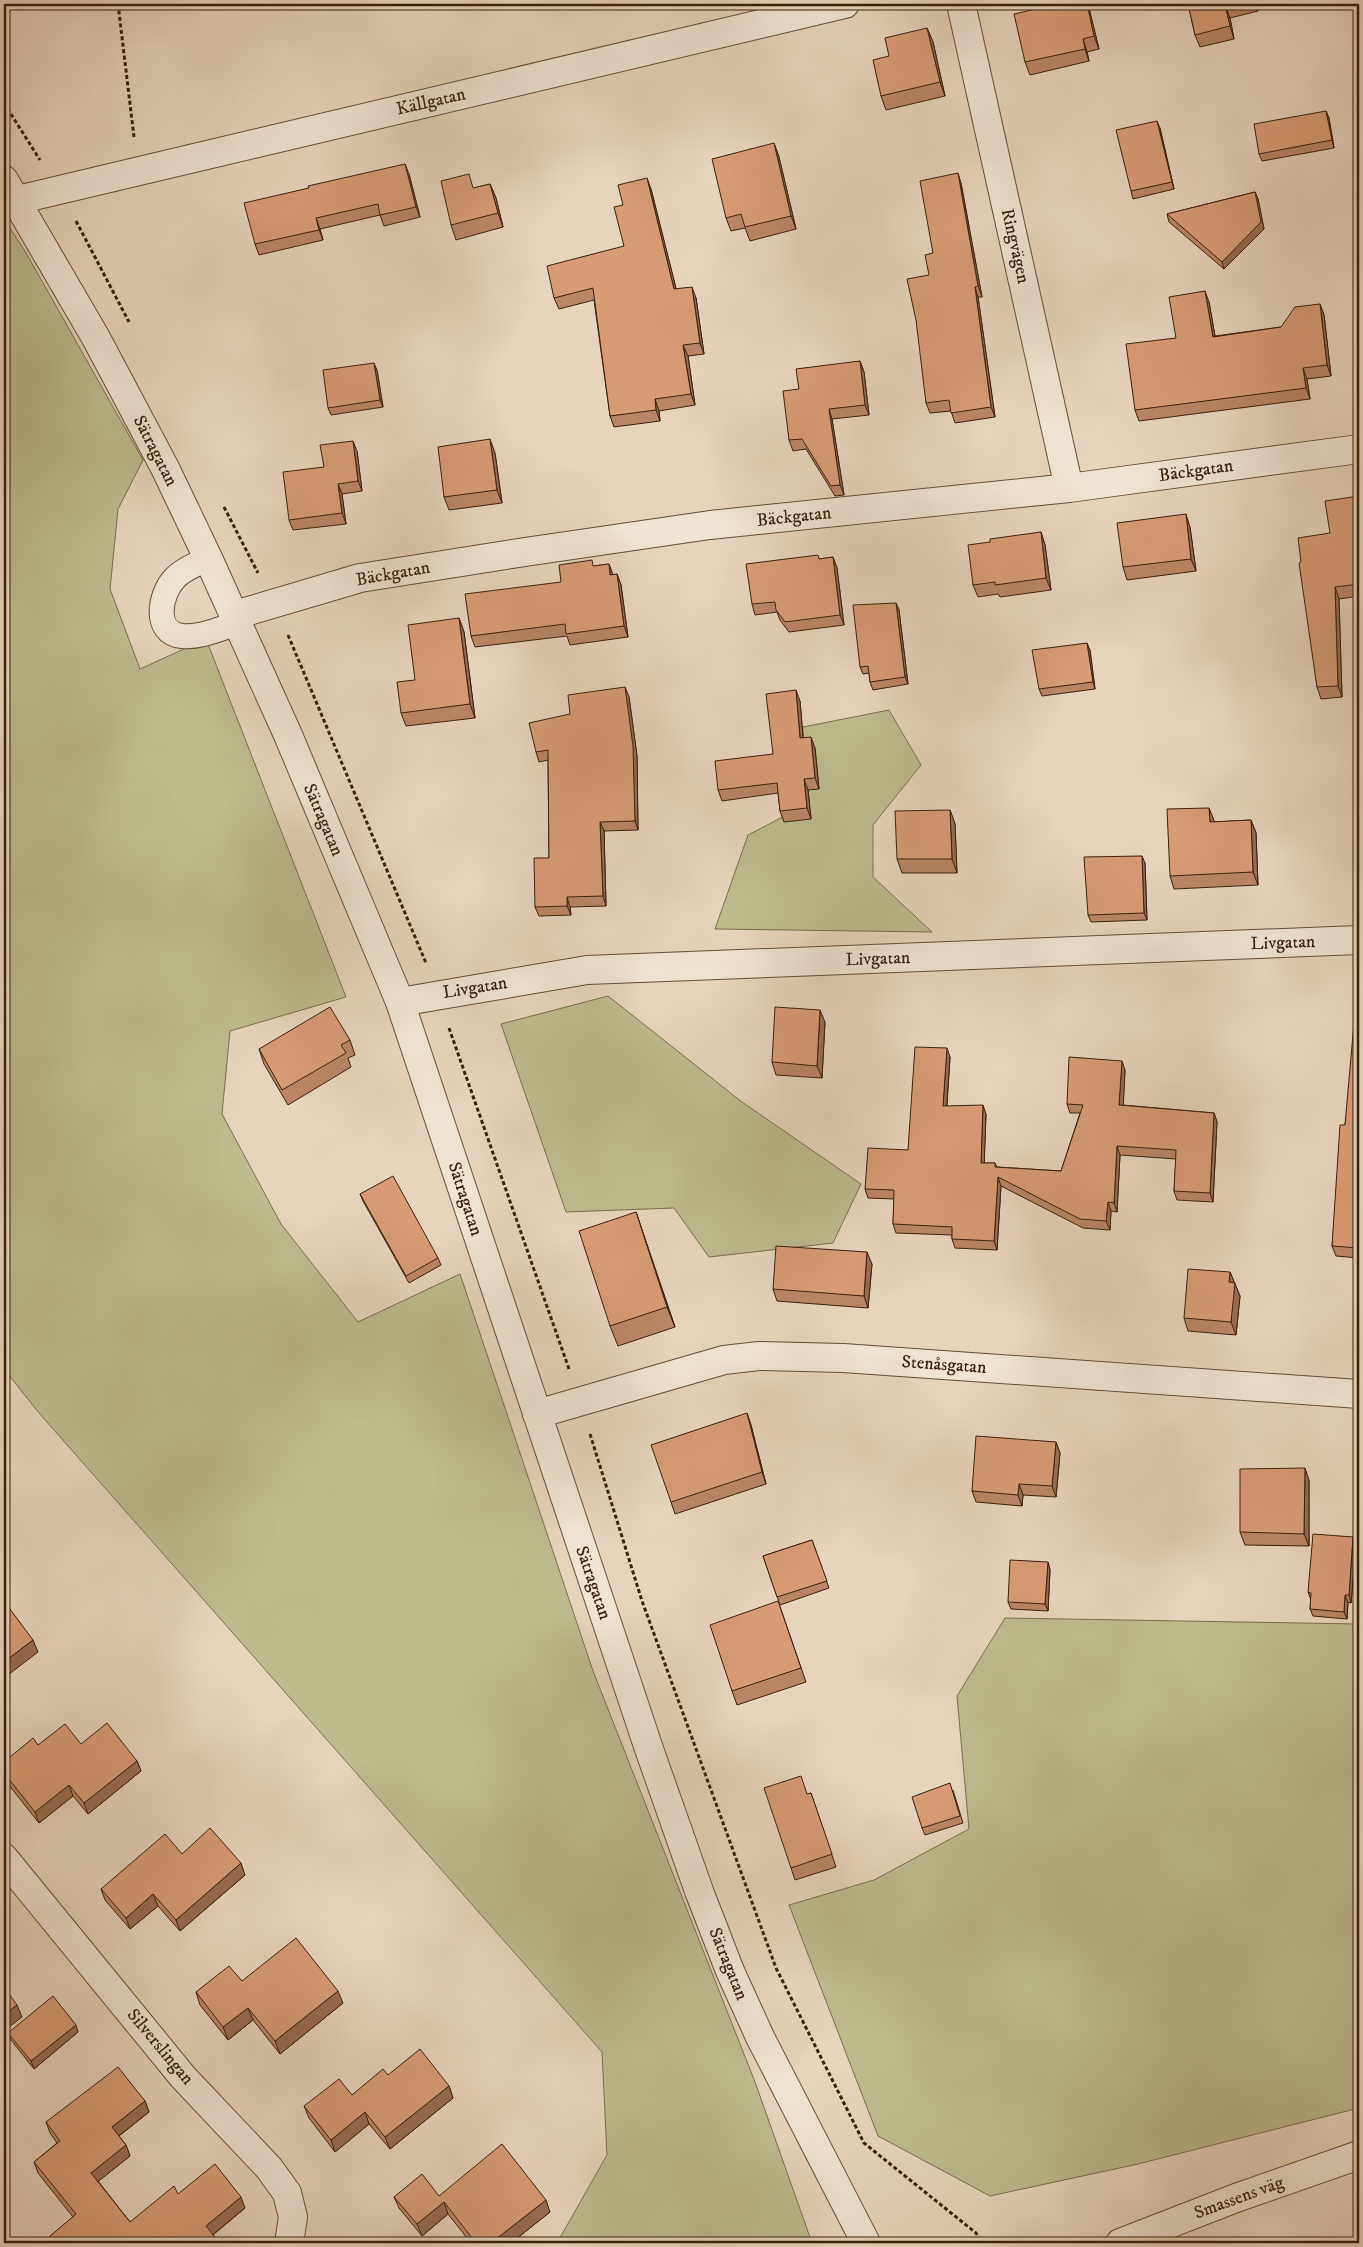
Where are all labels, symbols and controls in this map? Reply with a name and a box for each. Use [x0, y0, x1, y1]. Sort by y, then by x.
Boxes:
street label: Källgatan [394, 83, 468, 121]
street label: Ringvägen [996, 206, 1034, 286]
street label: Sätragatan [128, 412, 182, 491]
street label: Bäckgatan [1157, 455, 1235, 487]
street label: Bäckgatan [756, 502, 833, 532]
street label: Bäckgatan [354, 557, 432, 591]
street label: Sätragatan [298, 781, 348, 860]
street label: Livgatan [1250, 931, 1316, 955]
street label: Livgatan [845, 947, 911, 971]
street label: Livgatan [441, 972, 509, 1004]
street label: Sätragatan [443, 1159, 487, 1239]
street label: Stenåsgatan [901, 1351, 988, 1379]
street label: Sätragatan [570, 1543, 616, 1623]
street label: Sätragatan [703, 1924, 753, 2004]
street label: Silverslingan [122, 2004, 199, 2090]
street label: Smassens väg [1191, 2172, 1287, 2224]

